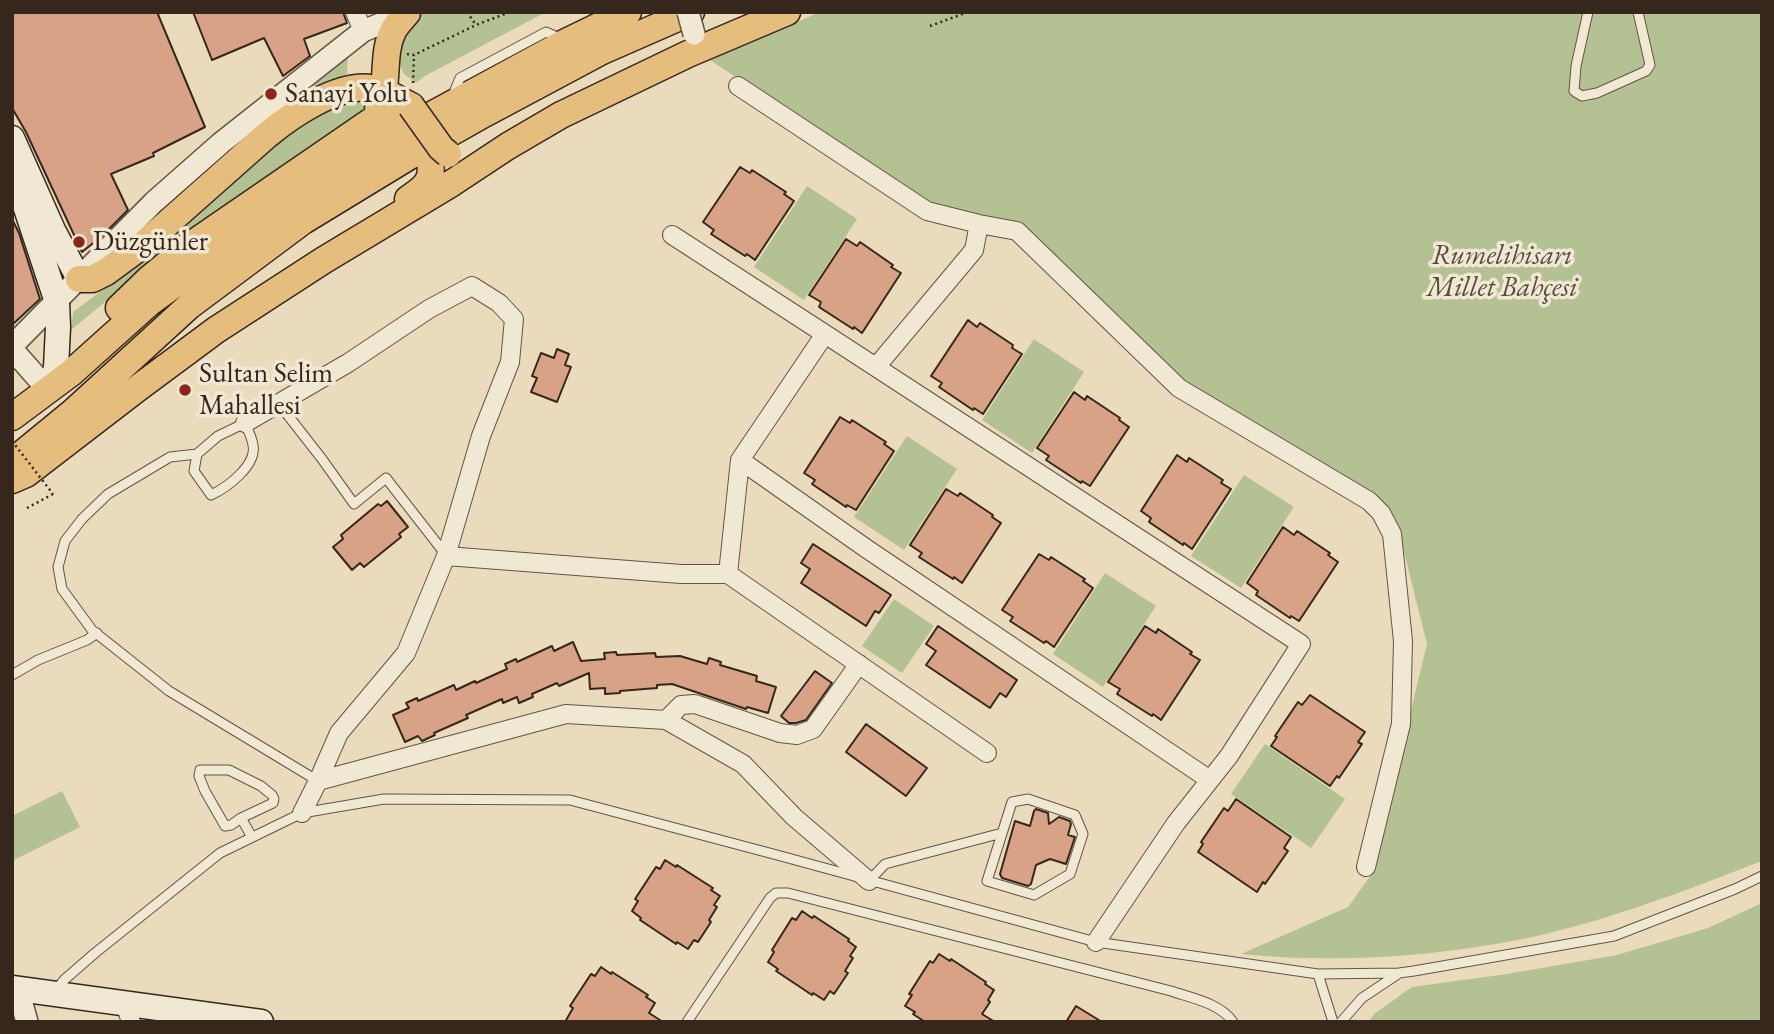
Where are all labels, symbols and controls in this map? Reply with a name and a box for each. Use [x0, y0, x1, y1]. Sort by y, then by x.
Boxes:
place label: Sanayi Yolu [285, 77, 408, 111]
marker: Sanayi Yolu [263, 86, 279, 102]
place label: Düzgünler [93, 225, 208, 259]
marker: Düzgünler [71, 234, 87, 250]
park label: Rumelihisarı Millet Bahçesi [1427, 239, 1577, 305]
place label: Sultan Selim Mahallesi [199, 357, 333, 423]
marker: Sultan Selim Mahallesi [177, 382, 193, 398]

